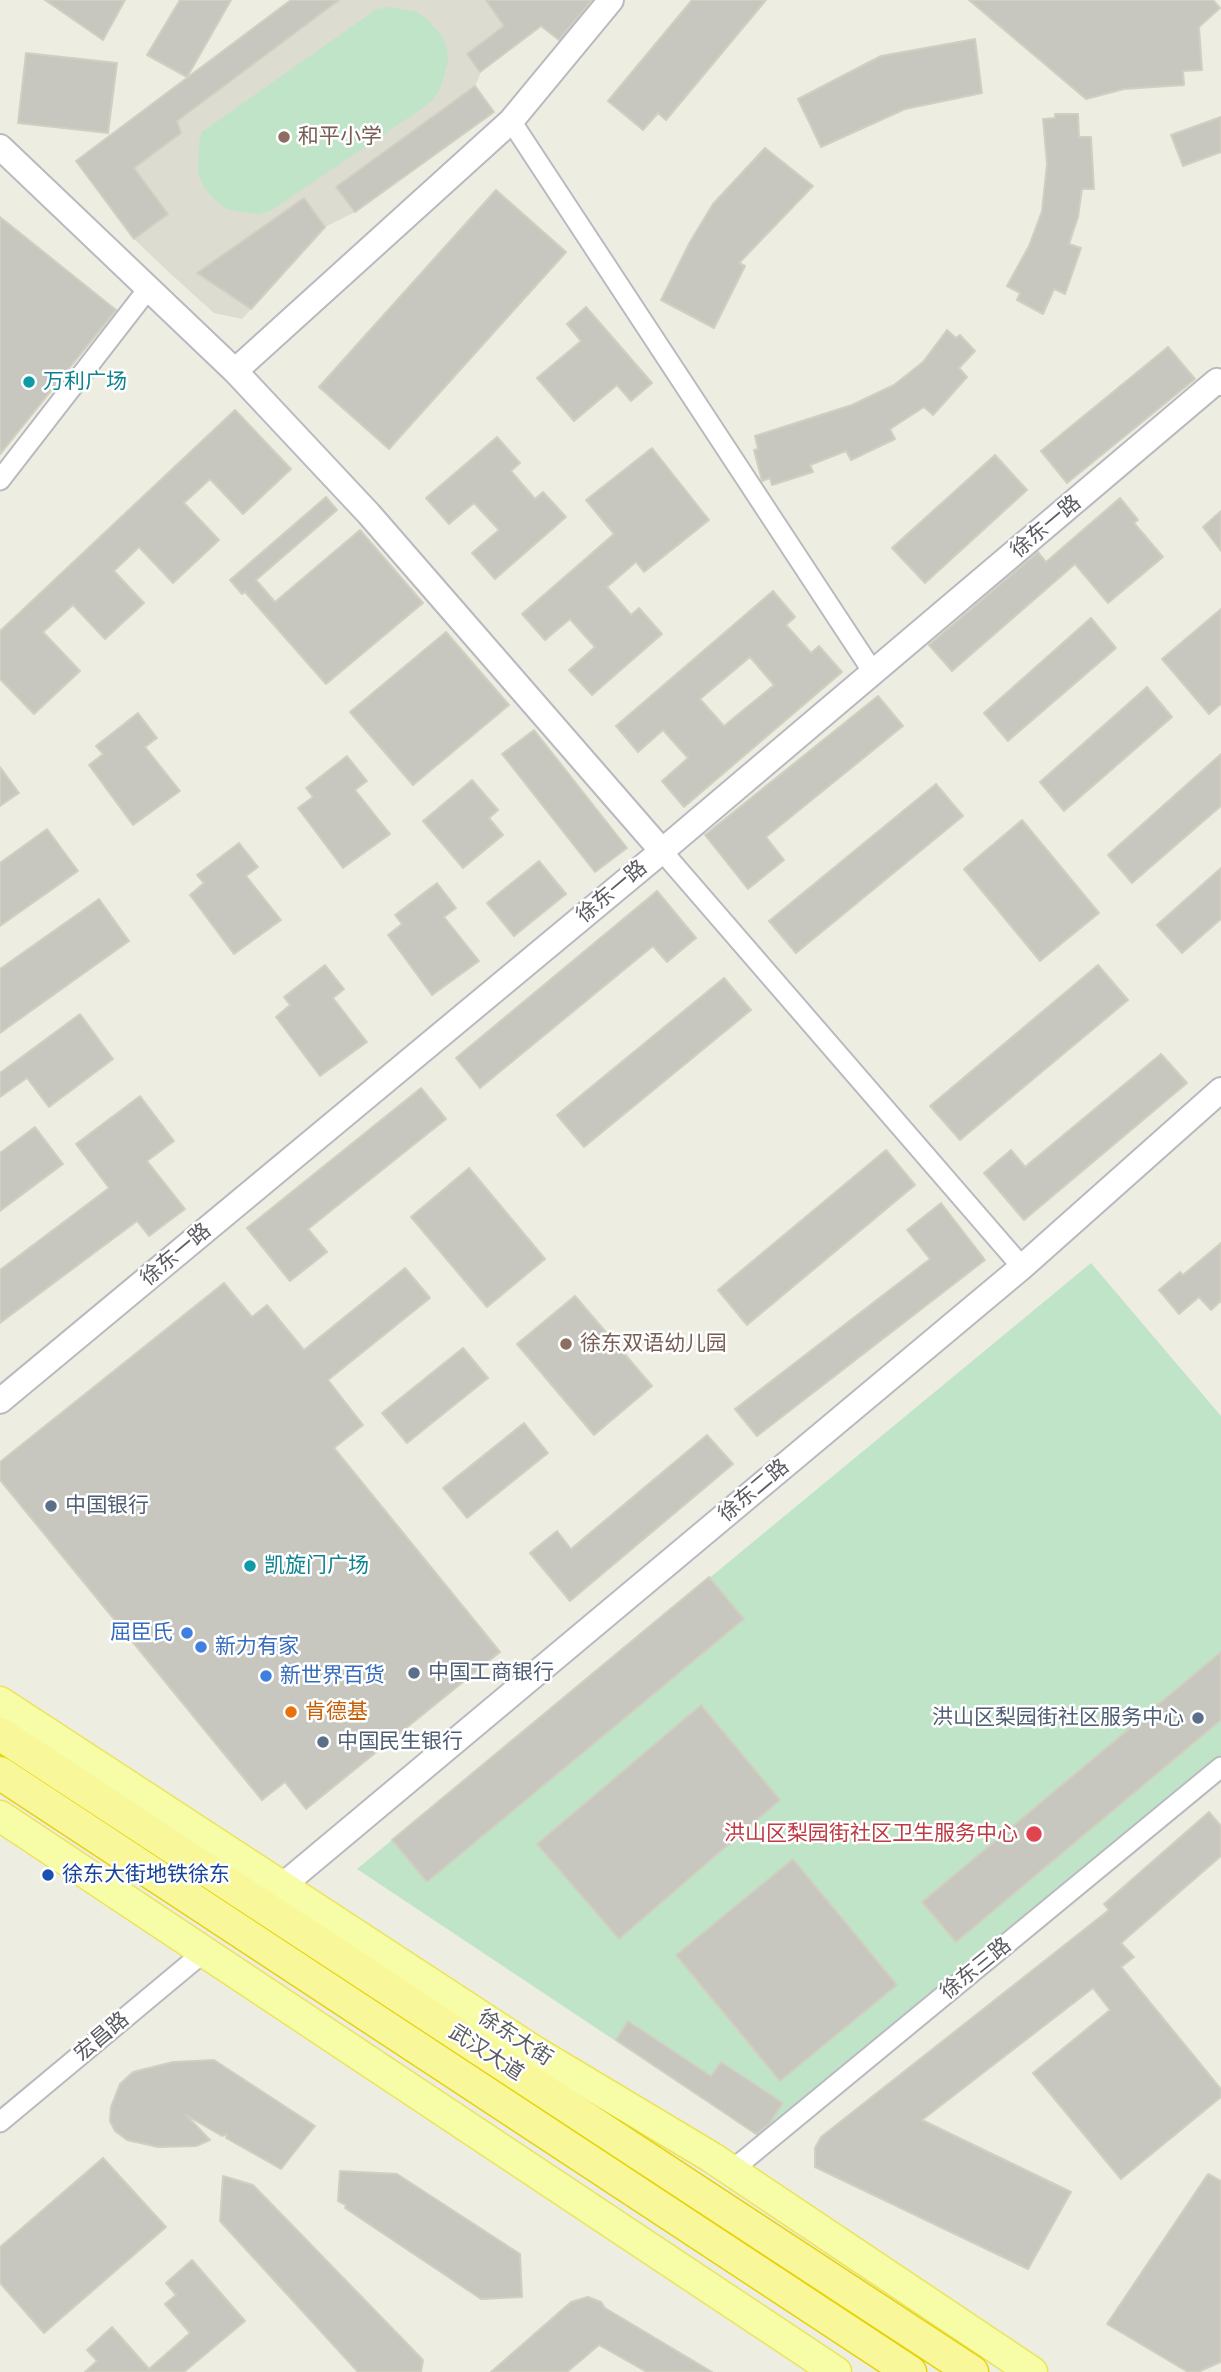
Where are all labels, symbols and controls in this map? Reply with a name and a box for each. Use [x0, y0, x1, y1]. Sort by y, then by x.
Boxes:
place label: 和平小学 [298, 124, 382, 150]
marker: 和平小学 [276, 129, 292, 145]
place label: 万利广场 [43, 369, 127, 395]
marker: 万利广场 [21, 374, 37, 390]
street label: 徐东一路 [1006, 490, 1086, 564]
street label: 徐东一路 [572, 855, 652, 929]
street label: 徐东一路 [136, 1218, 216, 1292]
place label: 徐东双语幼儿园 [580, 1331, 727, 1357]
marker: 徐东双语幼儿园 [558, 1336, 574, 1352]
street label: 徐东二路 [714, 1454, 794, 1528]
place label: 中国银行 [65, 1493, 149, 1519]
marker: 中国银行 [43, 1498, 59, 1514]
place label: 凯旋门广场 [264, 1553, 369, 1579]
marker: 凯旋门广场 [242, 1558, 258, 1574]
place label: 屈臣氏 [110, 1620, 173, 1646]
marker: 屈臣氏 [179, 1625, 195, 1641]
place label: 新力有家 [215, 1634, 299, 1660]
marker: 新力有家 [193, 1639, 209, 1655]
place label: 中国工商银行 [428, 1660, 554, 1686]
place label: 新世界百货 [280, 1663, 385, 1689]
marker: 中国工商银行 [406, 1665, 422, 1681]
marker: 新世界百货 [258, 1668, 274, 1684]
place label: 肯德基 [305, 1699, 368, 1725]
marker: 肯德基 [283, 1704, 299, 1720]
place label: 洪山区梨园街社区服务中心 [932, 1705, 1184, 1731]
marker: 洪山区梨园街社区服务中心 [1190, 1710, 1206, 1726]
place label: 中国民生银行 [337, 1729, 463, 1755]
marker: 中国民生银行 [315, 1734, 331, 1750]
place label: 洪山区梨园街社区卫生服务中心 [724, 1821, 1018, 1847]
marker: 洪山区梨园街社区卫生服务中心 [1024, 1824, 1044, 1844]
place label: 徐东大街地铁徐东 [62, 1862, 230, 1888]
marker: 徐东大街地铁徐东 [40, 1867, 56, 1883]
street label: 徐东三路 [935, 1933, 1017, 2005]
street label: 徐东大街 [473, 2005, 557, 2071]
street label: 宏昌路 [70, 2007, 134, 2067]
street label: 武汉大道 [444, 2020, 528, 2086]

